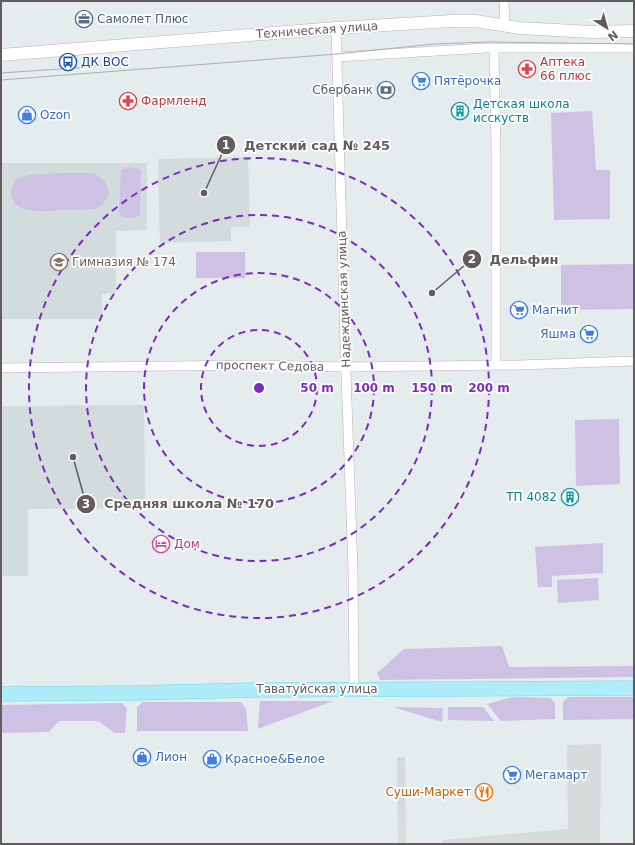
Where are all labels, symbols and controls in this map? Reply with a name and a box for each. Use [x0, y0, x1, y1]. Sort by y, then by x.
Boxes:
north arrow [587, 8, 627, 48]
office icon: Самолет Плюс [74, 9, 94, 29]
place label: Самолет Плюс [97, 12, 188, 26]
street label: Техническая улица [255, 19, 378, 41]
text: N [605, 28, 620, 44]
bus stop icon: ДК ВОС [58, 52, 78, 72]
place label: ДК ВОС [81, 55, 129, 69]
place label: Аптека 66 плюс [540, 55, 591, 83]
pharmacy icon: Аптека 66 плюс [517, 59, 537, 79]
supermarket icon: Пятёрочка [411, 71, 431, 91]
place label: Пятёрочка [434, 74, 501, 88]
bank icon: Сбербанк [376, 80, 396, 100]
place label: Сбербанк [312, 83, 373, 97]
pharmacy icon: Фармленд [118, 91, 138, 111]
place label: Фармленд [141, 94, 207, 108]
place label: Детская школа исскуств [473, 97, 570, 125]
building icon: Детская школа исскуств [450, 101, 470, 121]
shop icon: Ozon [17, 105, 37, 125]
place label: Ozon [40, 108, 71, 122]
callout: Детский сад № 245 [216, 133, 398, 158]
text: 1 [222, 138, 230, 152]
text: Детский сад № 245 [244, 138, 390, 153]
street label: Надеждинская улица [335, 230, 353, 368]
callout: Дельфин [462, 247, 567, 272]
school or university icon: Гимназия № 174 [49, 252, 69, 272]
text: 2 [468, 252, 476, 266]
text: Дельфин [489, 252, 559, 267]
place label: Гимназия № 174 [72, 255, 176, 269]
supermarket icon: Магнит [509, 300, 529, 320]
place label: Магнит [532, 303, 579, 317]
supermarket icon: Яшма [579, 324, 599, 344]
place label: Яшма [540, 327, 576, 341]
street label: проспект Седова [216, 358, 324, 374]
centre of rings [252, 381, 266, 395]
text: 50 m [300, 381, 334, 395]
text: 100 m [353, 381, 395, 395]
text: 150 m [411, 381, 453, 395]
text: 200 m [468, 381, 510, 395]
building icon: ТП 4082 [560, 487, 580, 507]
place label: ТП 4082 [505, 490, 557, 504]
callout: Средняя школа № 170 [76, 491, 282, 516]
text: Средняя школа № 170 [104, 496, 274, 511]
text: 3 [82, 497, 90, 511]
hotel icon: Дом [151, 534, 171, 554]
place label: Дом [174, 537, 200, 551]
street label: Таватуйская улица [255, 682, 378, 696]
shop icon: Лион [132, 747, 152, 767]
shop icon: Красное&Белое [202, 749, 222, 769]
place label: Лион [155, 750, 187, 764]
place label: Красное&Белое [225, 752, 325, 766]
supermarket icon: Мегамарт [502, 765, 522, 785]
place label: Мегамарт [525, 768, 587, 782]
restaurant icon: Суши-Маркет [474, 782, 494, 802]
place label: Суши-Маркет [385, 785, 471, 799]

